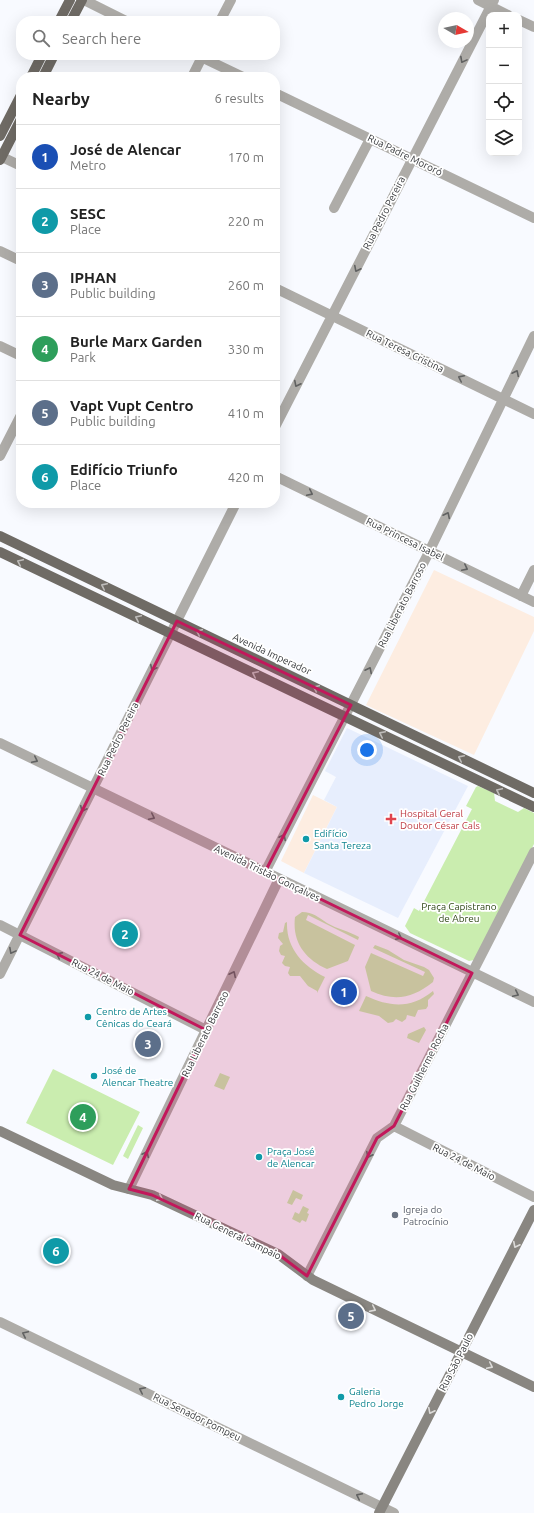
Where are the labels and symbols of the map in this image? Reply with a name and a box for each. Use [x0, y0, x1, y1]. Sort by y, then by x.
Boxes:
north arrow [438, 12, 474, 48]
one-way arrow [461, 55, 468, 63]
street label: Rua Padre Mororó [366, 132, 444, 178]
street label: Rua Pedro Pereira [361, 175, 407, 251]
one-way arrow [354, 264, 361, 272]
street label: Rua Teresa Cristina [364, 327, 446, 375]
one-way arrow [511, 370, 518, 378]
one-way arrow [458, 375, 465, 383]
one-way arrow [294, 380, 302, 387]
one-way arrow [306, 488, 314, 496]
one-way arrow [442, 512, 450, 520]
street label: Rua Princesa Isabel [364, 515, 446, 563]
one-way arrow [17, 559, 25, 567]
street label: Rua Liberato Barroso [376, 560, 428, 650]
one-way arrow [461, 563, 468, 571]
one-way arrow [100, 583, 108, 591]
one-way arrow [134, 615, 142, 623]
one-way arrow [195, 629, 203, 637]
street label: Avenida Imperador [231, 631, 313, 677]
one-way arrow [150, 664, 158, 671]
one-way arrow [364, 667, 372, 674]
one-way arrow [251, 671, 259, 679]
one-way arrow [313, 685, 320, 693]
street label: Rua Pedro Pereira [95, 700, 141, 778]
one-way arrow [378, 731, 386, 739]
your location [357, 740, 377, 760]
one-way arrow [31, 755, 38, 763]
one-way arrow [458, 755, 465, 763]
one-way arrow [495, 788, 503, 796]
one-way arrow [80, 805, 88, 813]
place label: Hospital Geral Doutor César Cals [400, 808, 480, 831]
one-way arrow [147, 812, 155, 820]
marker: Hospital Geral Doutor César Cals [385, 813, 397, 825]
place label: Edifício Santa Tereza [314, 828, 371, 851]
one-way arrow [279, 834, 286, 842]
marker: Edifício Santa Tereza [301, 834, 311, 844]
street label: Avenida Tristão Gonçalves [212, 843, 322, 903]
park label: Praça Capistrano de Abreu [421, 901, 497, 924]
pin: 2 [112, 919, 138, 949]
one-way arrow [395, 932, 403, 940]
one-way arrow [9, 947, 17, 954]
one-way arrow [56, 952, 64, 960]
street label: Rua 24 de Maio [70, 957, 136, 998]
one-way arrow [228, 971, 236, 978]
pin: 1 [331, 977, 357, 1007]
street label: Rua Liberato Barroso [179, 989, 231, 1079]
one-way arrow [512, 989, 519, 997]
place label: Centro de Artes Cênicas do Ceará [96, 1006, 172, 1029]
marker: Centro de Artes Cênicas do Ceará [83, 1012, 93, 1022]
street label: Rua Guilherme Rocha [397, 1022, 451, 1112]
pin: 3 [135, 1029, 161, 1059]
place label: José de Alencar Theatre [102, 1065, 173, 1088]
marker: José de Alencar Theatre [89, 1071, 99, 1081]
pin: 4 [70, 1102, 96, 1132]
street label: Rua 24 de Maio [431, 1142, 497, 1183]
place label: Praça José de Alencar [267, 1146, 315, 1169]
one-way arrow [366, 1150, 374, 1158]
one-way arrow [142, 1151, 149, 1158]
marker: Praça José de Alencar [254, 1152, 264, 1162]
one-way arrow [155, 1193, 163, 1201]
place label: Igreja do Patrocínio [403, 1204, 449, 1227]
street label: Rua General Sampaio [193, 1210, 283, 1262]
marker: Igreja do Patrocínio [390, 1210, 400, 1220]
pin: 6 [43, 1236, 69, 1266]
one-way arrow [513, 1241, 521, 1248]
pin: 5 [338, 1301, 364, 1331]
one-way arrow [369, 1305, 377, 1312]
one-way arrow [21, 1331, 29, 1339]
street label: Rua São Paulo [437, 1331, 475, 1393]
one-way arrow [486, 1361, 494, 1369]
place label: Galeria Pedro Jorge [349, 1386, 404, 1409]
one-way arrow [138, 1387, 146, 1395]
street label: Rua Senador Pompeu [151, 1391, 243, 1443]
marker: Galeria Pedro Jorge [336, 1392, 346, 1402]
one-way arrow [428, 1406, 436, 1414]
one-way arrow [356, 1493, 363, 1501]

